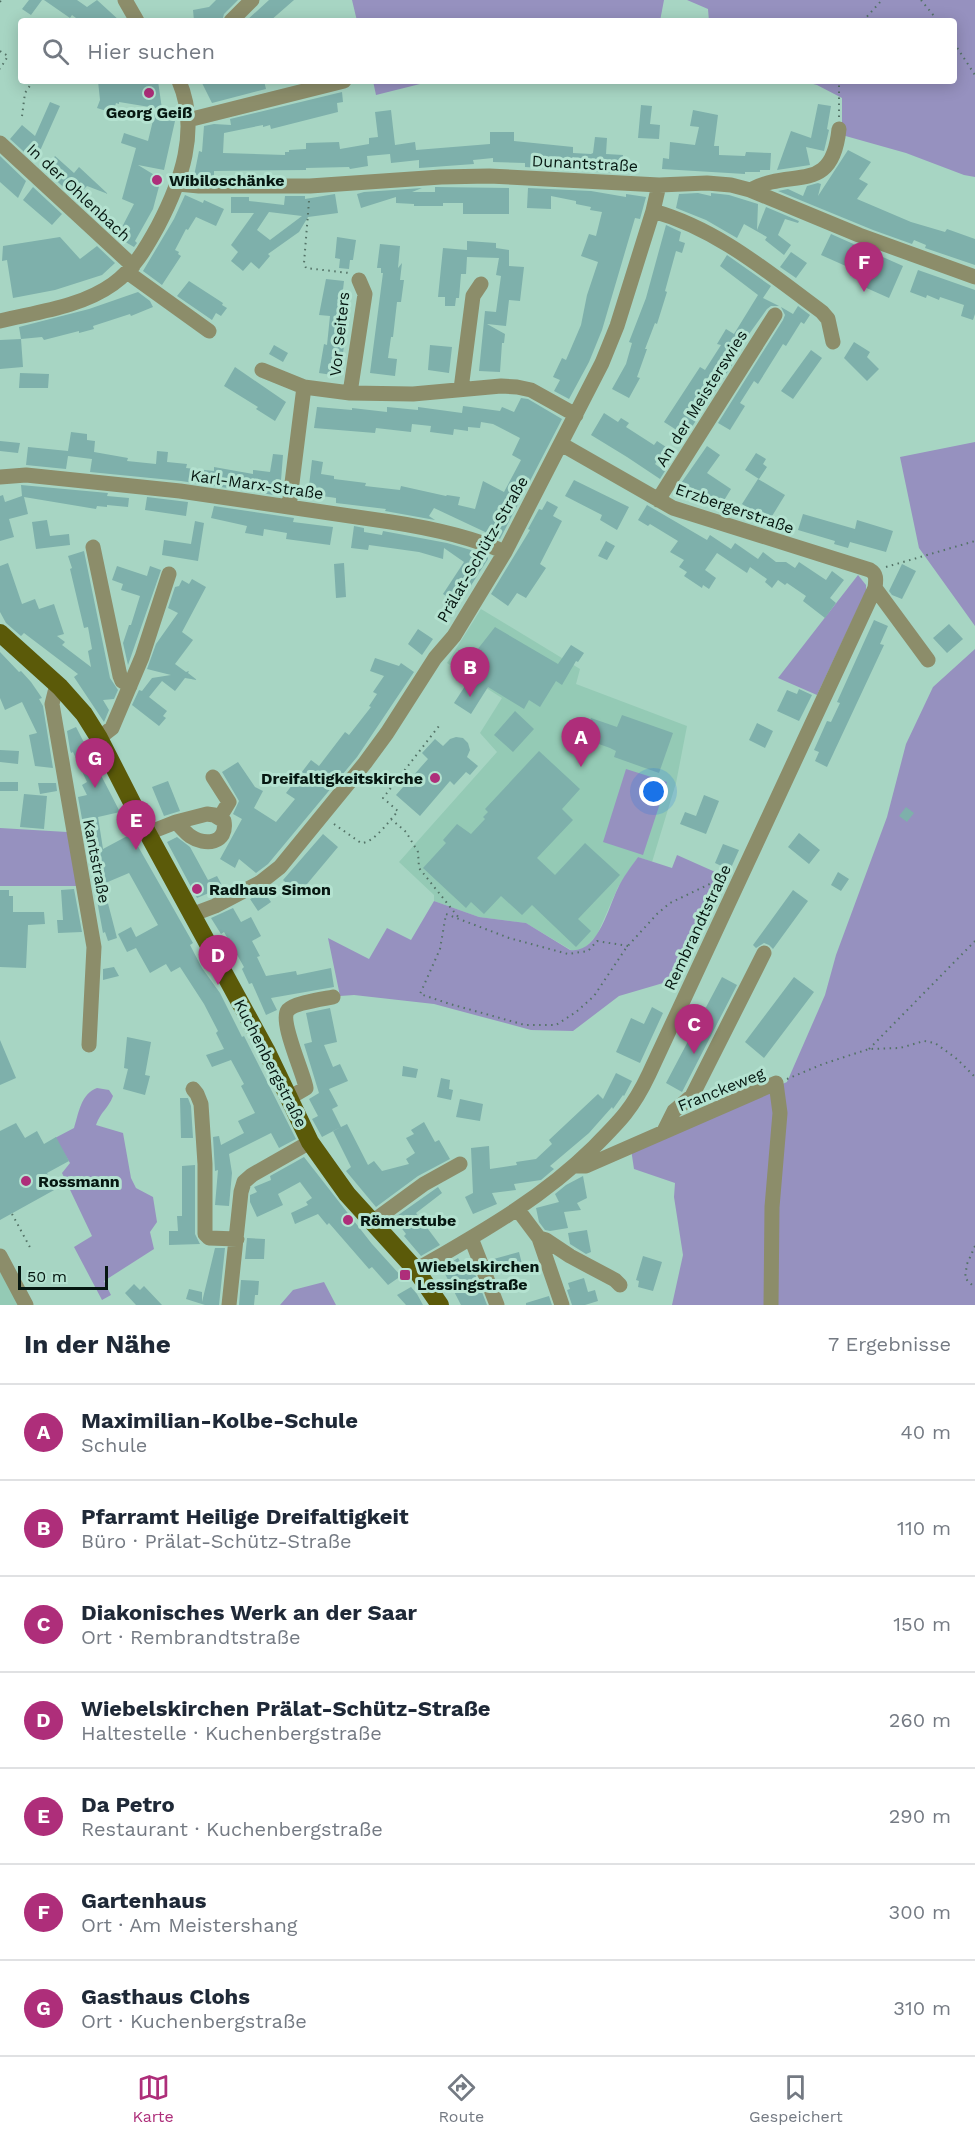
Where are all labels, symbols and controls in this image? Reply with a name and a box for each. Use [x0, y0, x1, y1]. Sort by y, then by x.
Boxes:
search box [18, 18, 957, 84]
icon: search [39, 35, 72, 68]
text: Hier suchen [87, 39, 215, 64]
marker: Georg Geiß [142, 86, 156, 100]
place label: Georg Geiß [106, 103, 192, 122]
street label: In der Ohlenbach [23, 139, 134, 245]
street label: Dunantstraße [531, 151, 639, 176]
place label: Wibiloschänke [169, 171, 285, 190]
marker: Wibiloschänke [150, 173, 164, 187]
pin: F [844, 242, 884, 292]
street label: Vor Seiters [326, 291, 353, 377]
street label: An der Meisterswies [652, 326, 751, 470]
street label: Karl-Marx-Straße [189, 466, 325, 503]
street label: Prälat-Schütz-Straße [433, 473, 532, 626]
street label: Erzbergerstraße [673, 479, 797, 538]
pin: B [450, 648, 490, 697]
pin: A [562, 718, 600, 767]
pin: G [76, 738, 115, 788]
place label: Dreifaltigkeitskirche [261, 769, 423, 788]
marker: Dreifaltigkeitskirche [428, 771, 442, 785]
your location [639, 777, 668, 806]
pin: E [116, 800, 156, 850]
street label: Kantstraße [79, 817, 114, 905]
street label: Rembrandtstraße [660, 861, 735, 993]
place label: Radhaus Simon [209, 880, 331, 899]
marker: Radhaus Simon [190, 882, 204, 896]
pin: D [198, 936, 238, 985]
street label: Kuchenbergstraße [230, 996, 311, 1131]
pin: C [674, 1004, 714, 1054]
street label: Franckeweg [675, 1063, 768, 1116]
place label: Rossmann [38, 1172, 120, 1191]
marker: Rossmann [19, 1174, 33, 1188]
place label: Römerstube [360, 1211, 456, 1230]
marker: Römerstube [341, 1213, 355, 1227]
place label: Wiebelskirchen Lessingstraße [417, 1257, 540, 1294]
scale bar [18, 1263, 108, 1290]
text: 50 m [27, 1267, 67, 1286]
marker: Wiebelskirchen Lessingstraße [398, 1268, 412, 1282]
text: In der Nähe [24, 1329, 171, 1359]
text: 7 Ergebnisse [828, 1332, 951, 1356]
text: Maximilian-Kolbe-Schule [81, 1408, 358, 1433]
text: A [37, 1420, 50, 1444]
text: 40 m [900, 1420, 951, 1444]
text: Schule [81, 1433, 147, 1457]
text: Pfarramt Heilige Dreifaltigkeit [81, 1504, 409, 1529]
text: B [37, 1516, 50, 1540]
text: 110 m [897, 1516, 951, 1540]
text: Büro · Prälat-Schütz-Straße [81, 1529, 352, 1553]
text: Diakonisches Werk an der Saar [81, 1600, 417, 1625]
text: C [37, 1612, 50, 1636]
text: 150 m [893, 1612, 951, 1636]
text: Ort · Rembrandtstraße [81, 1625, 301, 1649]
text: Wiebelskirchen Prälat-Schütz-Straße [81, 1696, 491, 1721]
text: D [36, 1708, 51, 1732]
text: 260 m [889, 1708, 951, 1732]
text: Haltestelle · Kuchenbergstraße [81, 1721, 382, 1745]
text: Da Petro [81, 1792, 175, 1817]
text: E [37, 1804, 50, 1828]
text: 290 m [889, 1804, 951, 1828]
text: Restaurant · Kuchenbergstraße [81, 1817, 383, 1841]
text: Gartenhaus [81, 1888, 207, 1913]
text: F [37, 1900, 50, 1924]
text: 300 m [889, 1900, 951, 1924]
text: Ort · Am Meistershang [81, 1913, 297, 1937]
text: Gasthaus Clohs [81, 1984, 250, 2009]
text: G [36, 1996, 51, 2020]
text: 310 m [893, 1996, 951, 2020]
text: Ort · Kuchenbergstraße [81, 2009, 307, 2033]
tab: Karte [132, 2071, 174, 2126]
tab: Route [438, 2071, 484, 2126]
tab: Gespeichert [749, 2071, 843, 2126]

